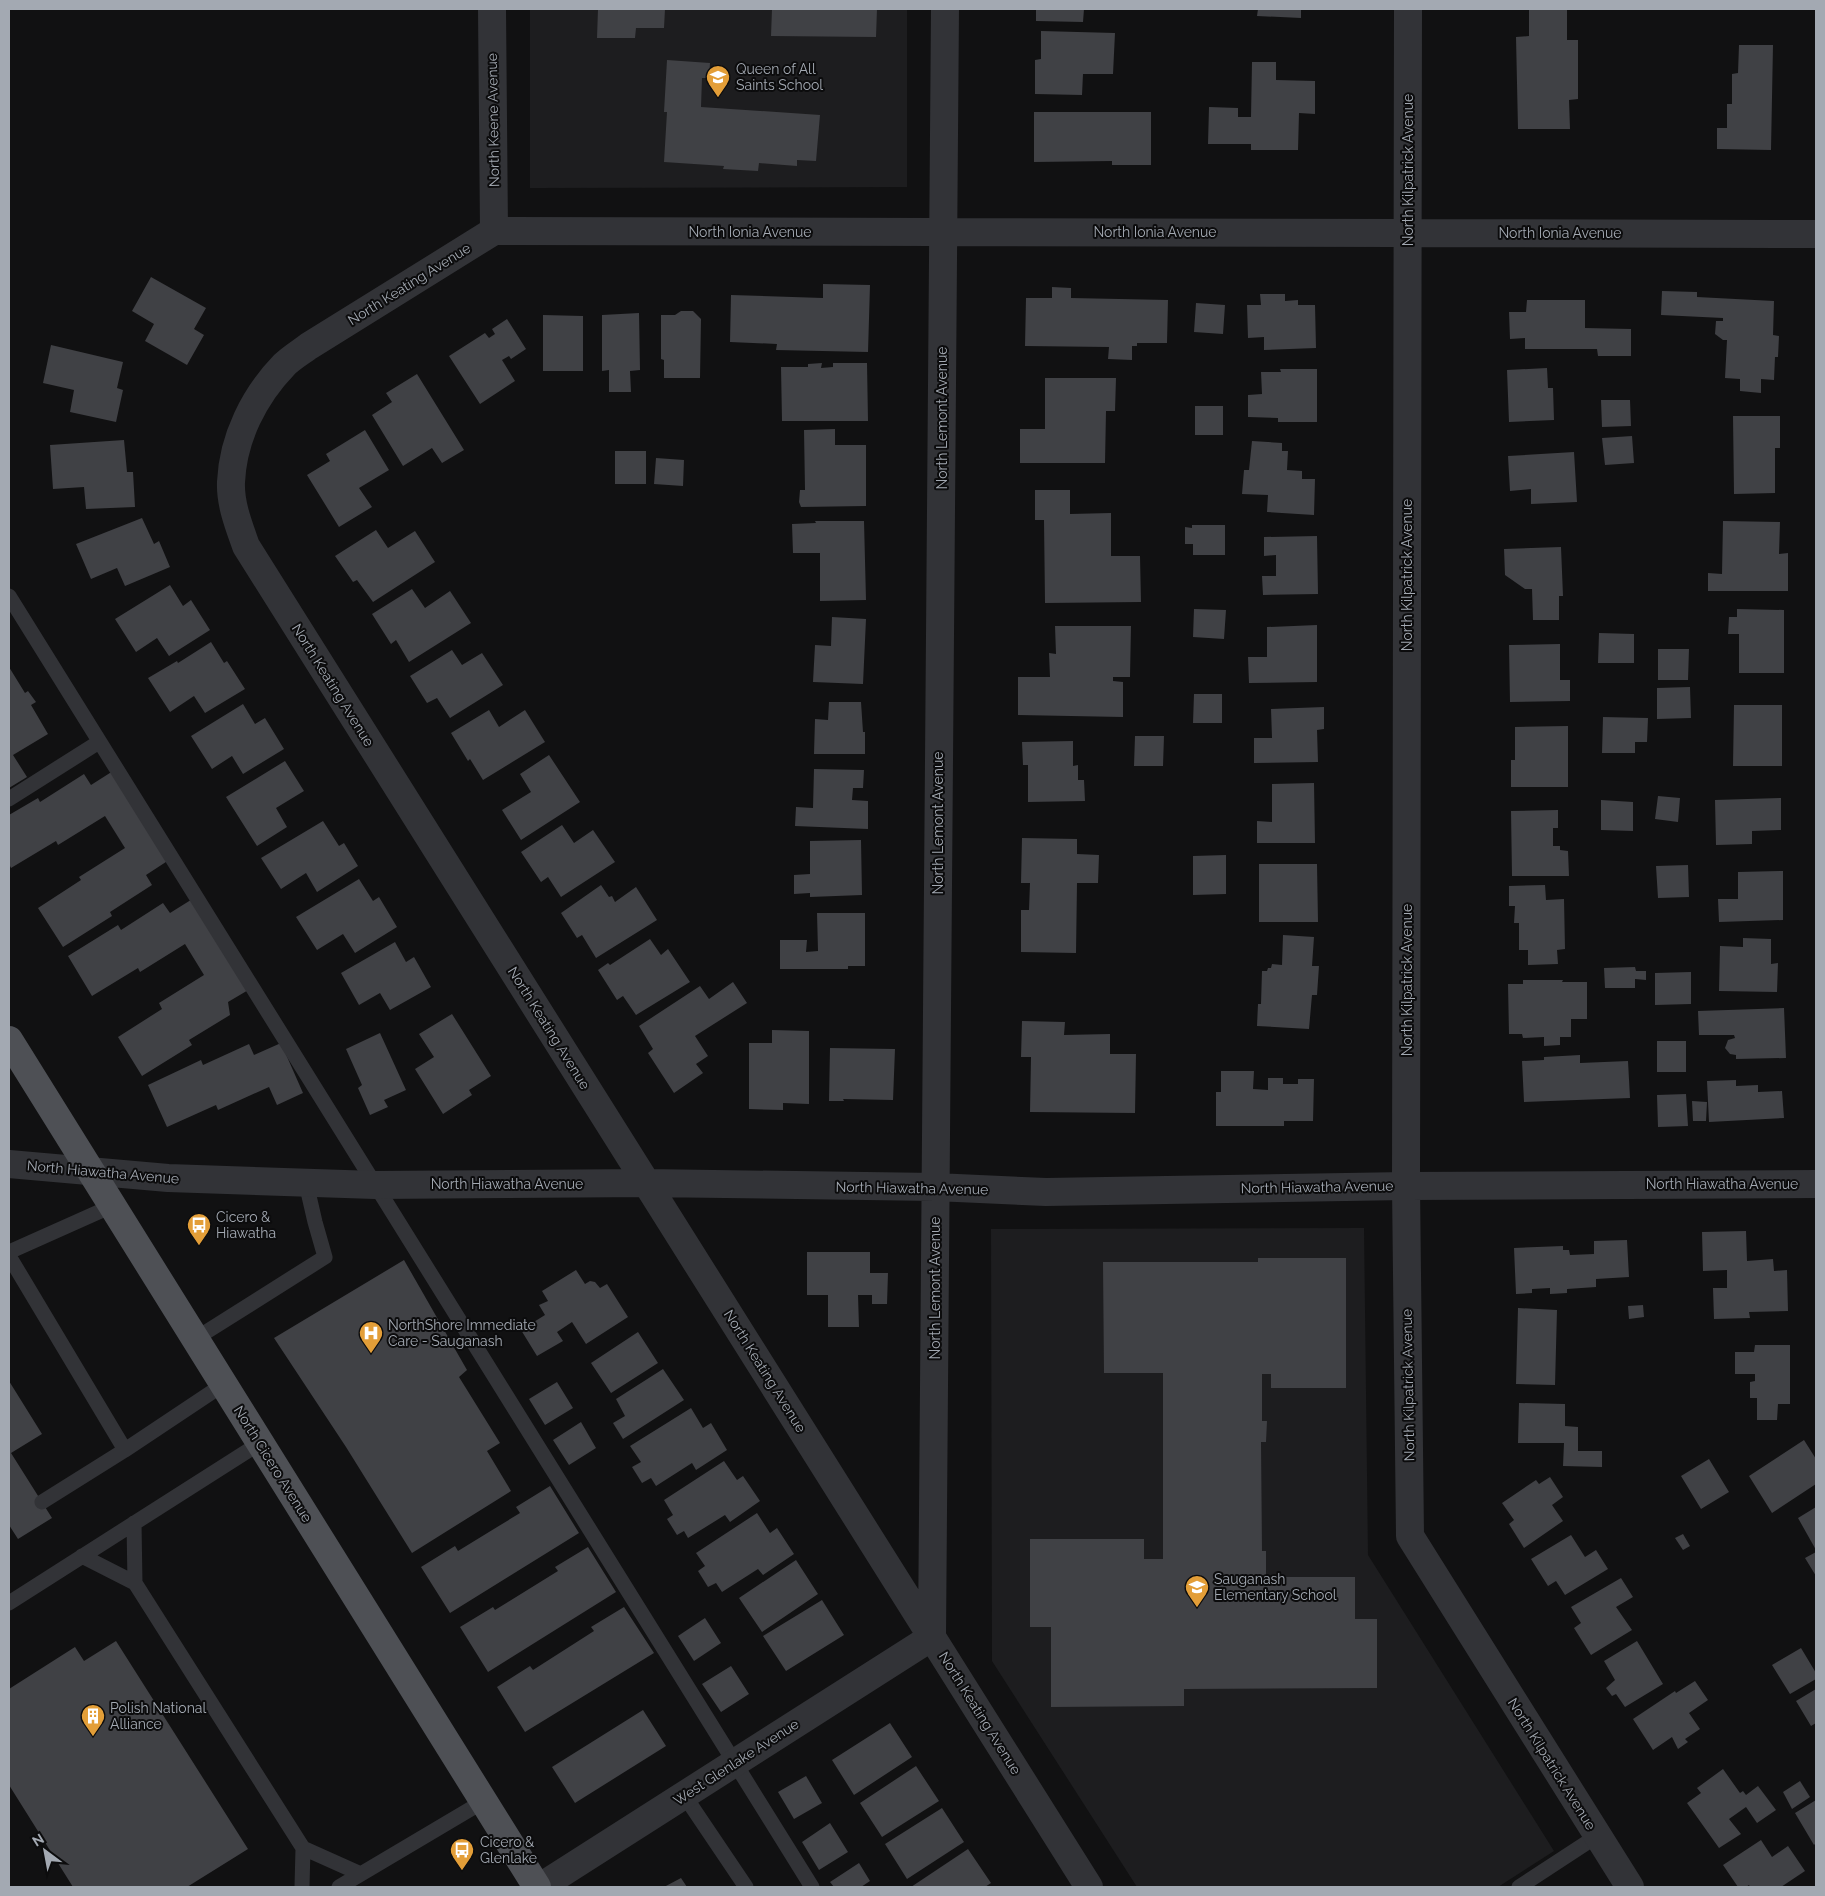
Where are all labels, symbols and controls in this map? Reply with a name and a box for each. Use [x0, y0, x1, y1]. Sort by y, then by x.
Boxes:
street label: North Keene Avenue [484, 53, 502, 187]
place label: Queen of All Saints School [736, 61, 823, 93]
school or university icon: Queen of All Saints School [705, 64, 731, 98]
street label: North Kilpatrick Avenue [1400, 94, 1416, 246]
street label: North Ionia Avenue [688, 224, 812, 240]
street label: North Ionia Avenue [1093, 224, 1217, 240]
street label: North Ionia Avenue [1498, 225, 1622, 241]
street label: North Keating Avenue [345, 240, 473, 328]
street label: North Lemont Avenue [934, 347, 950, 489]
street label: North Kilpatrick Avenue [1399, 499, 1415, 651]
street label: North Keating Avenue [289, 621, 377, 749]
street label: North Lemont Avenue [930, 752, 946, 894]
street label: North Kilpatrick Avenue [1399, 904, 1415, 1056]
street label: North Keating Avenue [505, 964, 593, 1092]
street label: North Hiawatha Avenue [26, 1157, 180, 1187]
street label: North Hiawatha Avenue [431, 1176, 583, 1192]
street label: North Hiawatha Avenue [1646, 1176, 1798, 1192]
street label: North Hiawatha Avenue [1241, 1178, 1393, 1196]
street label: North Hiawatha Avenue [836, 1179, 988, 1197]
place label: Cicero & Hiawatha [216, 1209, 276, 1241]
bus stop icon: Cicero & Hiawatha [186, 1212, 212, 1246]
street label: North Lemont Avenue [927, 1217, 943, 1359]
street label: North Keating Avenue [721, 1307, 809, 1435]
street label: North Kilpatrick Avenue [1399, 1309, 1417, 1461]
place label: NorthShore Immediate Care - Sauganash [388, 1317, 536, 1349]
hospital icon: NorthShore Immediate Care - Sauganash [358, 1320, 384, 1354]
street label: North Cicero Avenue [231, 1403, 315, 1525]
place label: Sauganash Elementary School [1214, 1571, 1337, 1603]
school or university icon: Sauganash Elementary School [1184, 1574, 1210, 1608]
street label: North Keating Avenue [936, 1649, 1024, 1777]
street label: North Kilpatrick Avenue [1505, 1695, 1599, 1833]
place label: Polish National Alliance [110, 1700, 206, 1732]
building icon: Polish National Alliance [80, 1703, 106, 1737]
street label: West Glenlake Avenue [670, 1715, 802, 1809]
north arrow [20, 1826, 70, 1876]
text: N [29, 1830, 47, 1850]
place label: Cicero & Glenlake [480, 1834, 537, 1866]
bus stop icon: Cicero & Glenlake [449, 1837, 475, 1871]

